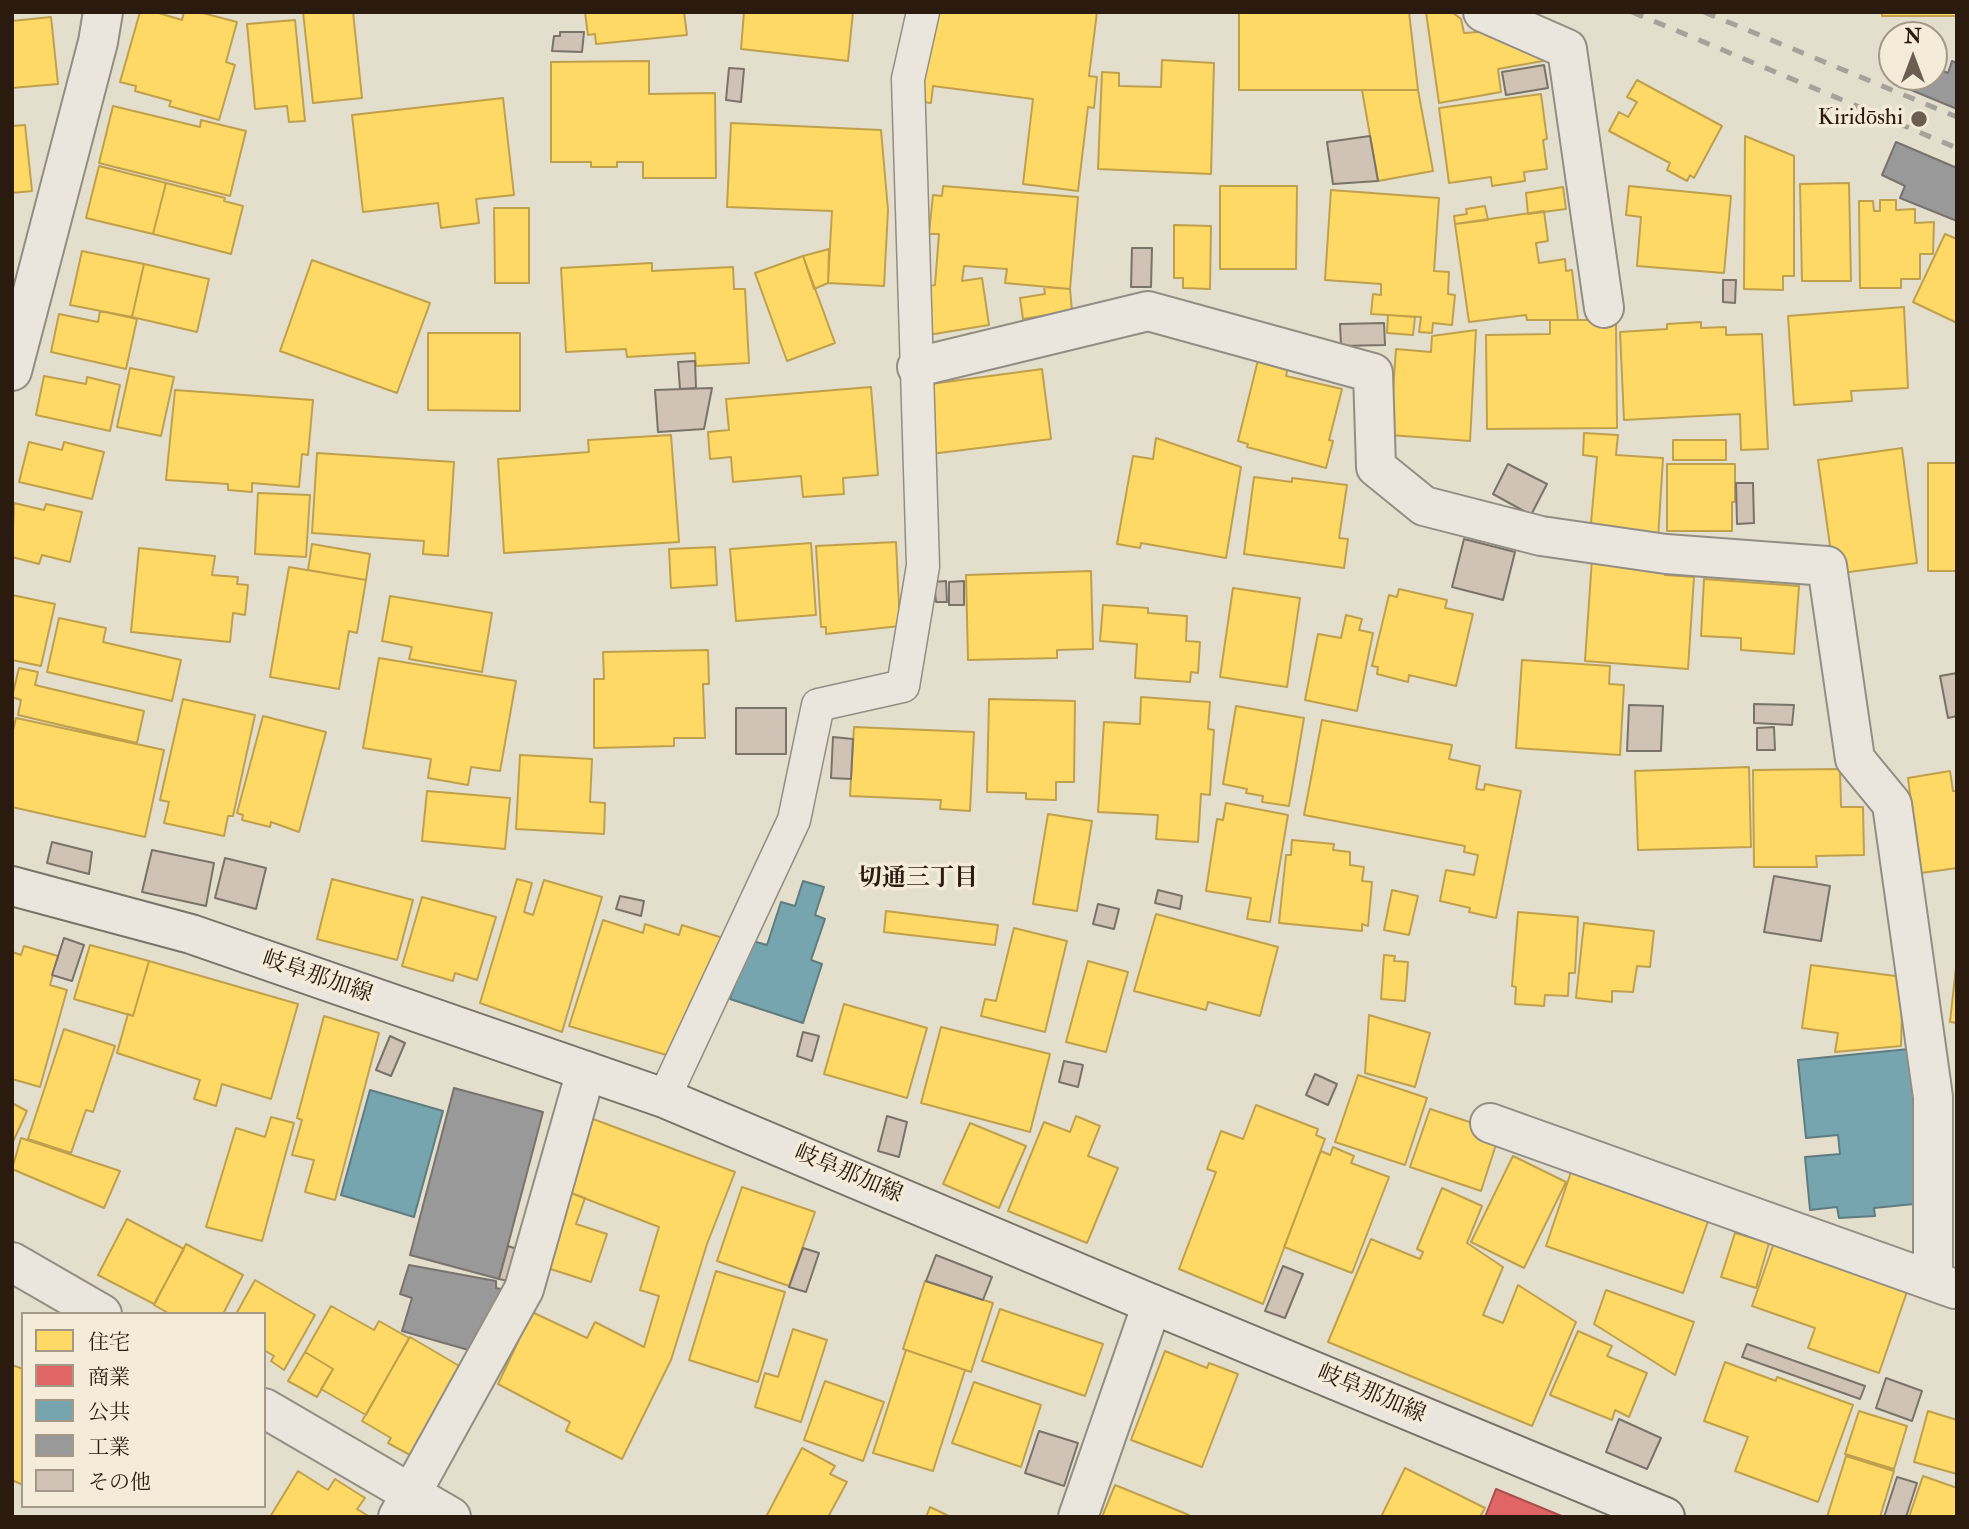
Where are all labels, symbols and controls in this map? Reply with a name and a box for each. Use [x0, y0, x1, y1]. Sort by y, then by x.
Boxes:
north arrow [1878, 21, 1948, 91]
text: N [1904, 25, 1922, 49]
place label: Kiridōshi [1818, 105, 1903, 133]
marker: Kiridōshi [1909, 109, 1929, 129]
district label: 切通三丁目 [858, 866, 978, 894]
street label: 岐阜那加線 [258, 946, 376, 1010]
street label: 岐阜那加線 [790, 1140, 906, 1210]
legend [21, 1312, 266, 1508]
text: 住宅 [88, 1329, 130, 1356]
street label: 岐阜那加線 [1313, 1360, 1429, 1430]
text: 商業 [88, 1364, 130, 1391]
text: 公共 [88, 1399, 130, 1426]
text: 工業 [88, 1434, 130, 1461]
text: その他 [88, 1469, 151, 1496]

